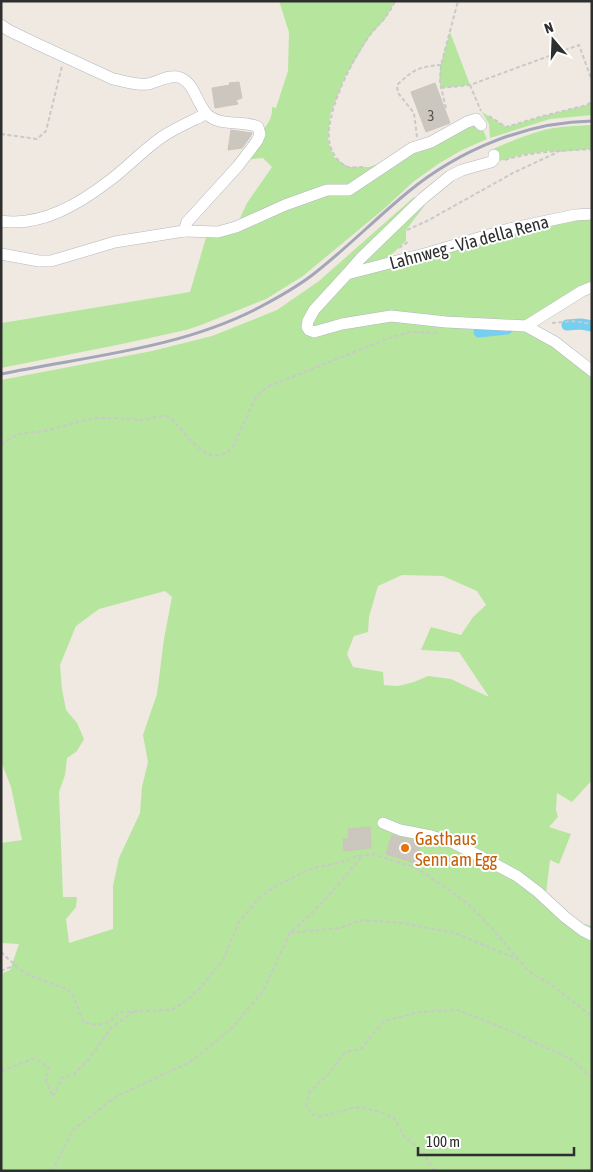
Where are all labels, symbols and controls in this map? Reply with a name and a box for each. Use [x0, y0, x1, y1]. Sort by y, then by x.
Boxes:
north arrow [528, 15, 578, 65]
text: N [542, 19, 555, 37]
house number: 3 [427, 107, 435, 124]
street label: Lahnweg - Via della Rena [387, 211, 551, 273]
place label: Gasthaus Senn am Egg [415, 828, 498, 870]
marker: Gasthaus Senn am Egg [399, 842, 411, 854]
scale bar [418, 1124, 574, 1156]
text: 100 m [426, 1133, 460, 1150]

